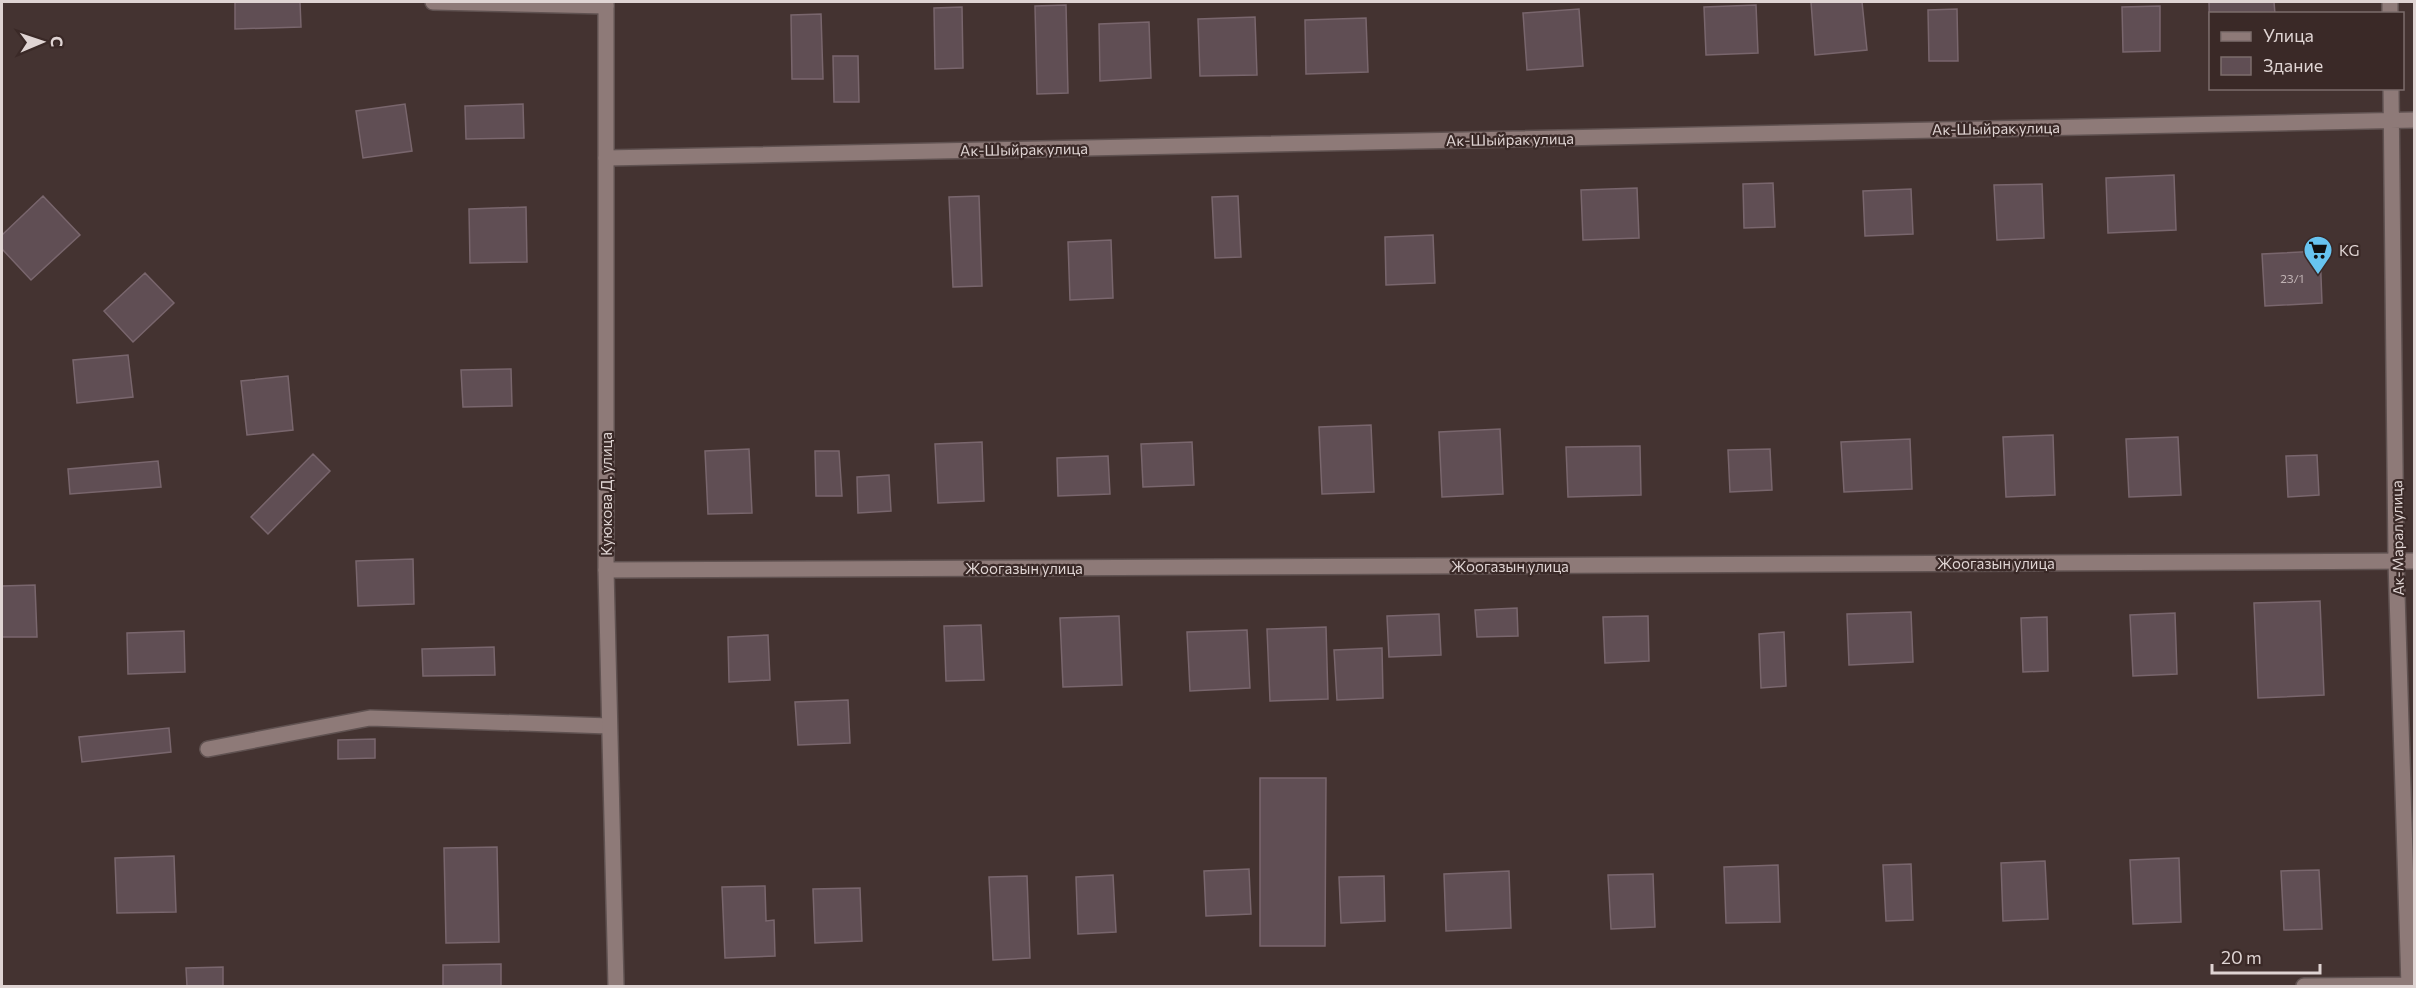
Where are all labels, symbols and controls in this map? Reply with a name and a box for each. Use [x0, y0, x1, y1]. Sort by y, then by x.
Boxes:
north arrow [12, 12, 72, 72]
legend [2209, 12, 2404, 90]
text: Улица [2263, 24, 2314, 46]
text: С [48, 36, 67, 47]
text: Здание [2263, 54, 2323, 76]
street label: Ак-Шыйрак улица [1932, 118, 2060, 138]
street label: Ак-Шыйрак улица [1446, 129, 1574, 149]
street label: Ак-Шыйрак улица [960, 139, 1088, 159]
supermarket icon: KG [2302, 234, 2334, 276]
place label: KG [2339, 241, 2360, 259]
house number: 23/1 [2280, 271, 2304, 285]
street label: Куюкова Д. улица [597, 432, 615, 556]
street label: Ак-Марал улица [2387, 480, 2407, 596]
street label: Жоогазын улица [1937, 554, 2055, 572]
street label: Жоогазын улица [1451, 557, 1569, 575]
street label: Жоогазын улица [965, 559, 1083, 577]
scale bar [2212, 937, 2320, 975]
text: 20 m [2221, 946, 2262, 968]

